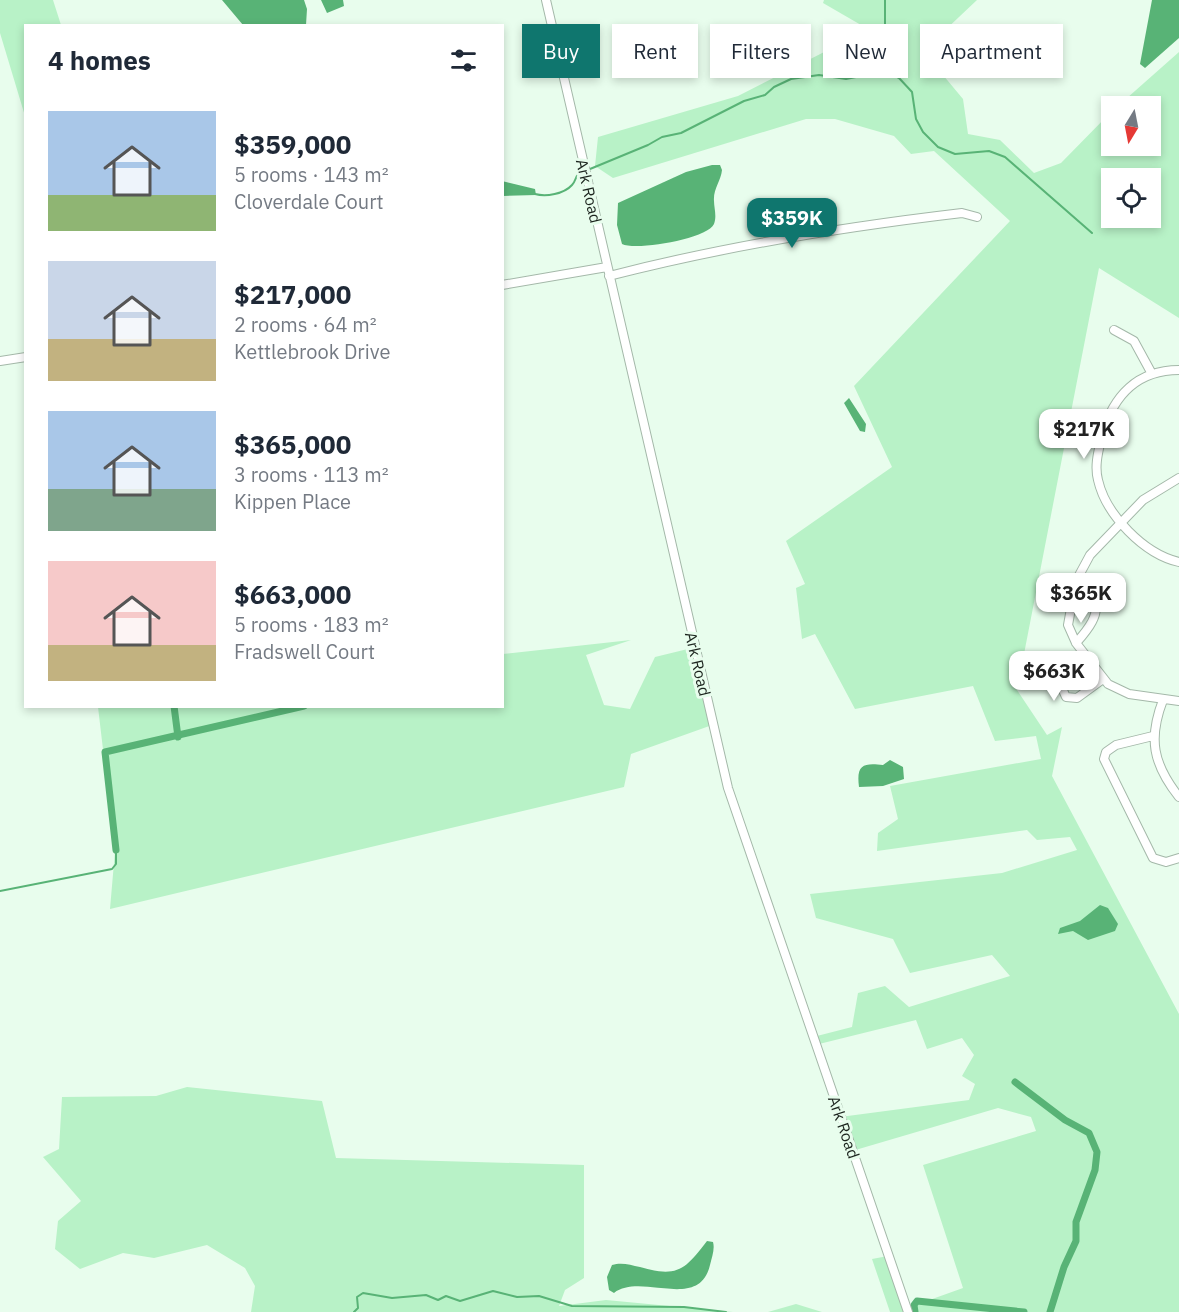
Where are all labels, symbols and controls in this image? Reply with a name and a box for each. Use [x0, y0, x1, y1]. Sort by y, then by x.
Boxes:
chip: Buy [522, 24, 600, 78]
chip: Rent [612, 24, 698, 78]
chip: Filters [710, 24, 811, 78]
chip: New [823, 24, 908, 78]
chip: Apartment [920, 24, 1063, 78]
text: 4 homes [48, 43, 151, 77]
icon: filters [447, 44, 480, 77]
north arrow [1101, 96, 1161, 156]
map controls [1101, 96, 1161, 228]
text: $359,000 [234, 127, 351, 161]
icon: home [96, 135, 168, 207]
street label: Ark Road [572, 157, 606, 225]
text: 5 rooms · 143 m² [234, 161, 389, 188]
button: locate [1101, 168, 1161, 228]
text: Cloverdale Court [234, 188, 384, 215]
pin: $359K [750, 198, 834, 249]
text: $359K [761, 204, 823, 231]
text: $217,000 [234, 277, 351, 311]
icon: home [96, 285, 168, 357]
text: 2 rooms · 64 m² [234, 311, 377, 338]
text: Kettlebrook Drive [234, 338, 390, 365]
pin: $217K [1042, 409, 1126, 460]
text: $217K [1053, 415, 1115, 442]
text: $365,000 [234, 427, 351, 461]
icon: home [96, 435, 168, 507]
text: 3 rooms · 113 m² [234, 461, 389, 488]
text: Kippen Place [234, 488, 351, 515]
pin: $365K [1039, 573, 1123, 624]
text: $663,000 [234, 577, 351, 611]
text: $365K [1050, 579, 1112, 606]
icon: home [96, 585, 168, 657]
text: 5 rooms · 183 m² [234, 611, 389, 638]
street label: Ark Road [681, 630, 715, 698]
text: Fradswell Court [234, 638, 375, 665]
pin: $663K [1012, 651, 1096, 702]
text: $663K [1023, 657, 1085, 684]
street label: Ark Road [824, 1093, 864, 1161]

